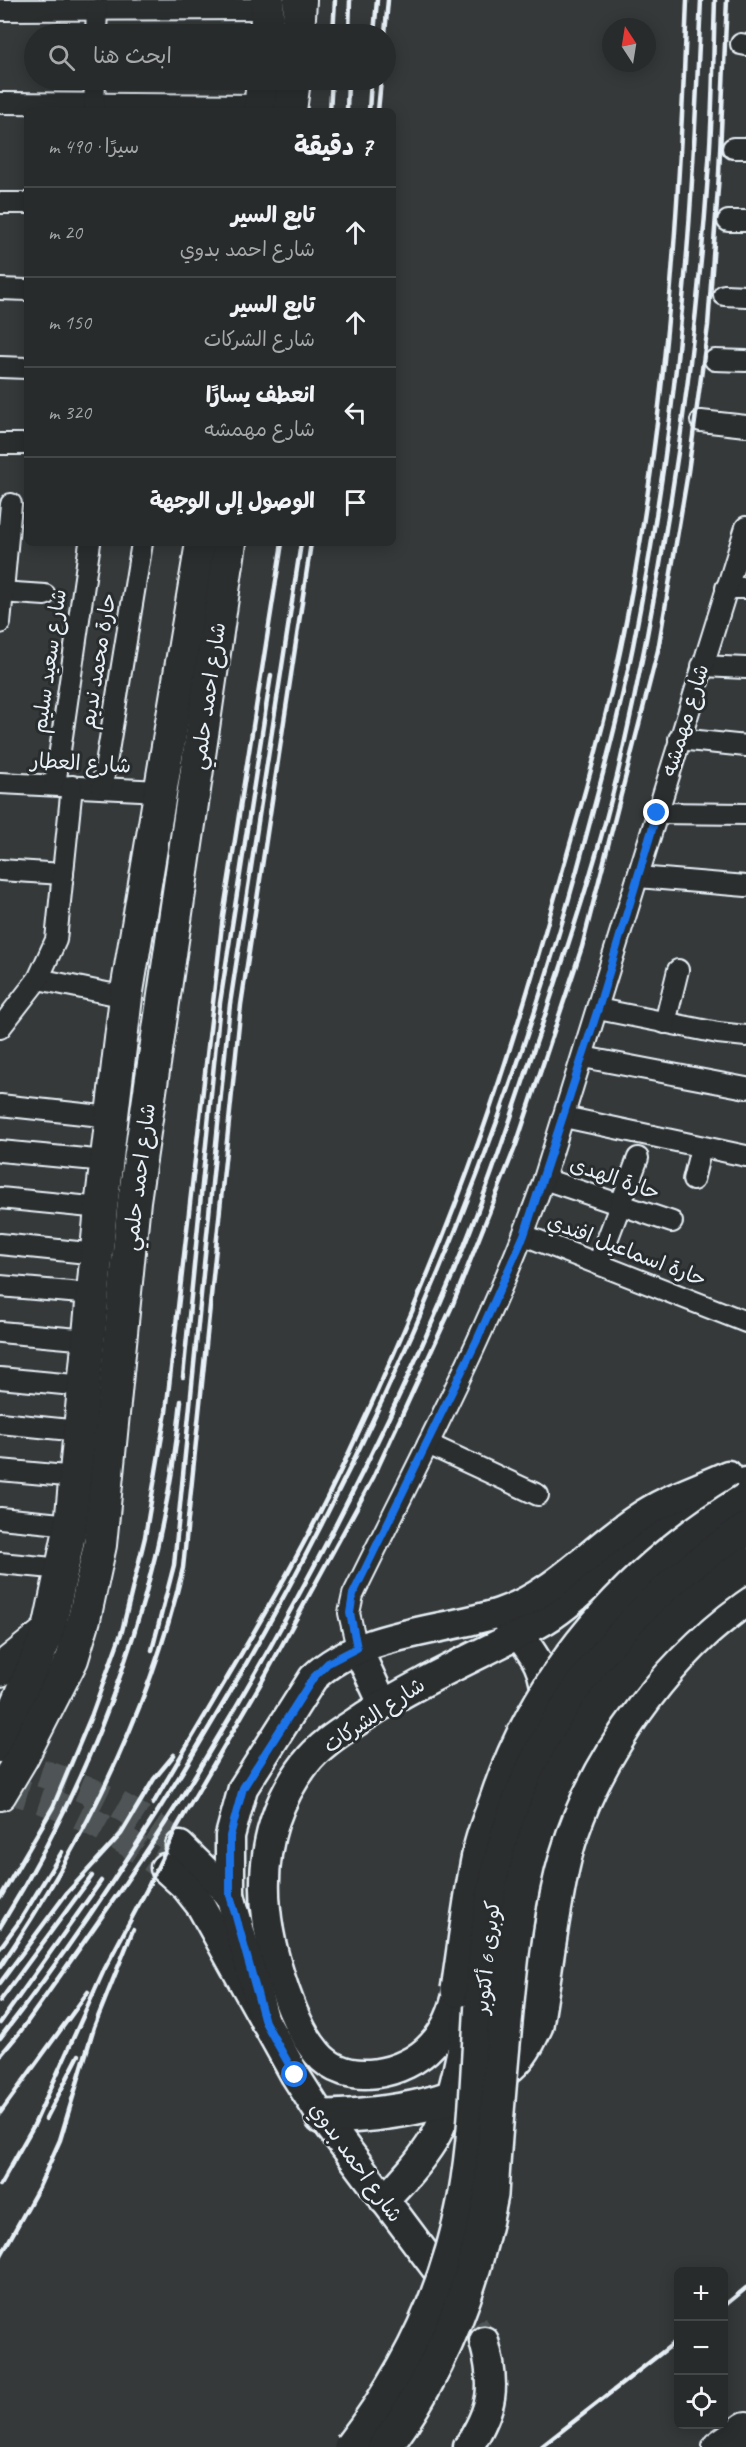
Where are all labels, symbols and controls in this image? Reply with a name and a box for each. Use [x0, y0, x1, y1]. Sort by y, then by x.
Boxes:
north arrow [602, 18, 656, 72]
search box [24, 24, 396, 90]
icon: search [45, 41, 78, 74]
text: ابحث هنا [93, 42, 172, 70]
text: 7 دقيقة [294, 130, 372, 163]
text: سيرًا · 490 m [48, 134, 139, 159]
text: تابع السير [231, 201, 315, 229]
icon: ahead [339, 216, 372, 249]
text: 20 m [48, 220, 82, 245]
text: شارع احمد بدوي [180, 237, 315, 262]
text: تابع السير [231, 291, 315, 319]
icon: ahead [339, 306, 372, 339]
text: 150 m [48, 310, 91, 335]
text: شارع الشركات [204, 327, 315, 352]
text: انعطف يسارًا [206, 381, 315, 409]
icon: left [339, 396, 372, 429]
text: 320 m [48, 400, 91, 425]
text: شارع مهمشه [205, 417, 315, 442]
icon: arrive [339, 486, 372, 519]
text: الوصول إلى الوجهة [150, 487, 315, 515]
street label: شارع سعيد سليم [26, 587, 75, 735]
street label: حارة محمد نديم [74, 591, 125, 731]
street label: شارع احمد حلمي [185, 621, 237, 772]
street label: شارع مهمشه [656, 661, 716, 780]
street label: شارع العطار [28, 747, 132, 781]
route end [643, 799, 669, 825]
street label: شارع احمد حلمي [117, 1102, 167, 1253]
street label: حارة الهدى [567, 1150, 663, 1206]
street label: حارة اسماعيل افندي [543, 1208, 710, 1294]
street label: شارع الشركات [318, 1672, 431, 1760]
street label: كوبرى 6 أكتوبر [468, 1899, 507, 2017]
route start [281, 2061, 307, 2087]
street label: شارع احمد بدوي [302, 2097, 408, 2228]
map controls [674, 2267, 728, 2429]
button: + [674, 2267, 728, 2321]
button: − [674, 2321, 728, 2375]
button: locate [674, 2375, 728, 2429]

